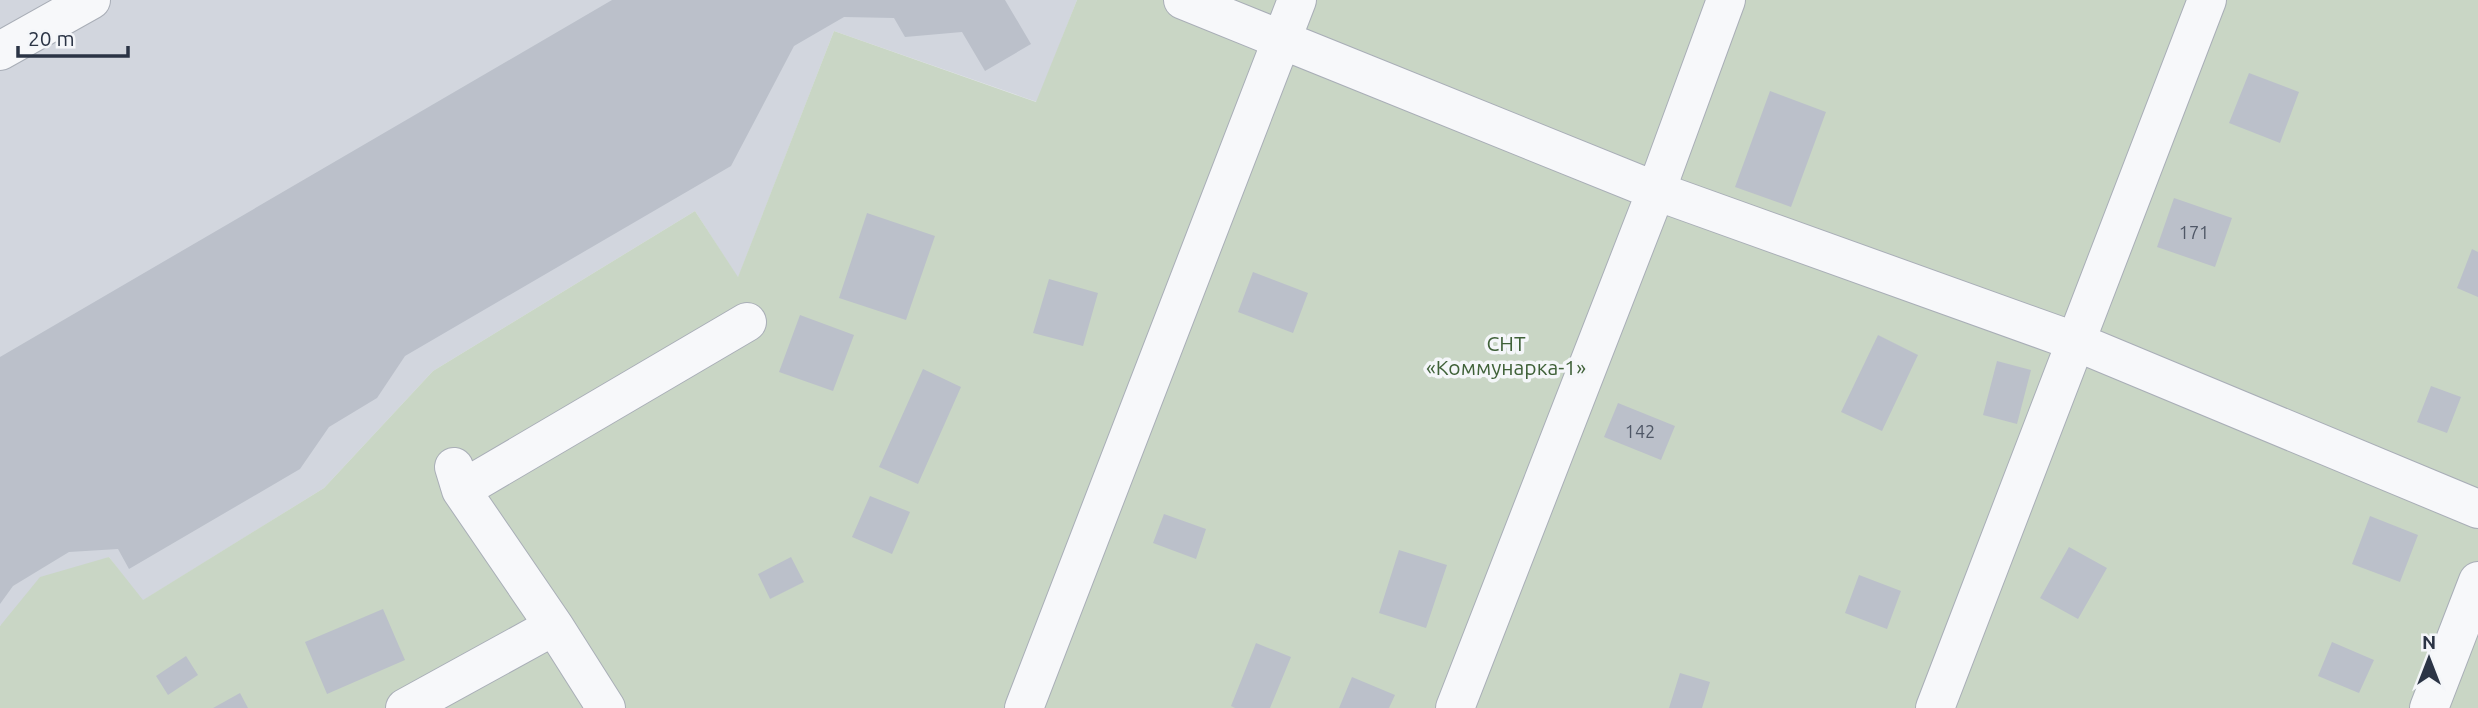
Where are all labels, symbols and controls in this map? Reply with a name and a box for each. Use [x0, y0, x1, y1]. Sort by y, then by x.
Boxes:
scale bar [18, 14, 128, 58]
text: 20 m [28, 26, 75, 50]
house number: 171 [2179, 222, 2209, 242]
park label: СНТ «Коммунарка-1» [1426, 331, 1586, 379]
house number: 142 [1625, 421, 1655, 441]
north arrow [2394, 624, 2464, 694]
text: N [2422, 631, 2436, 653]

